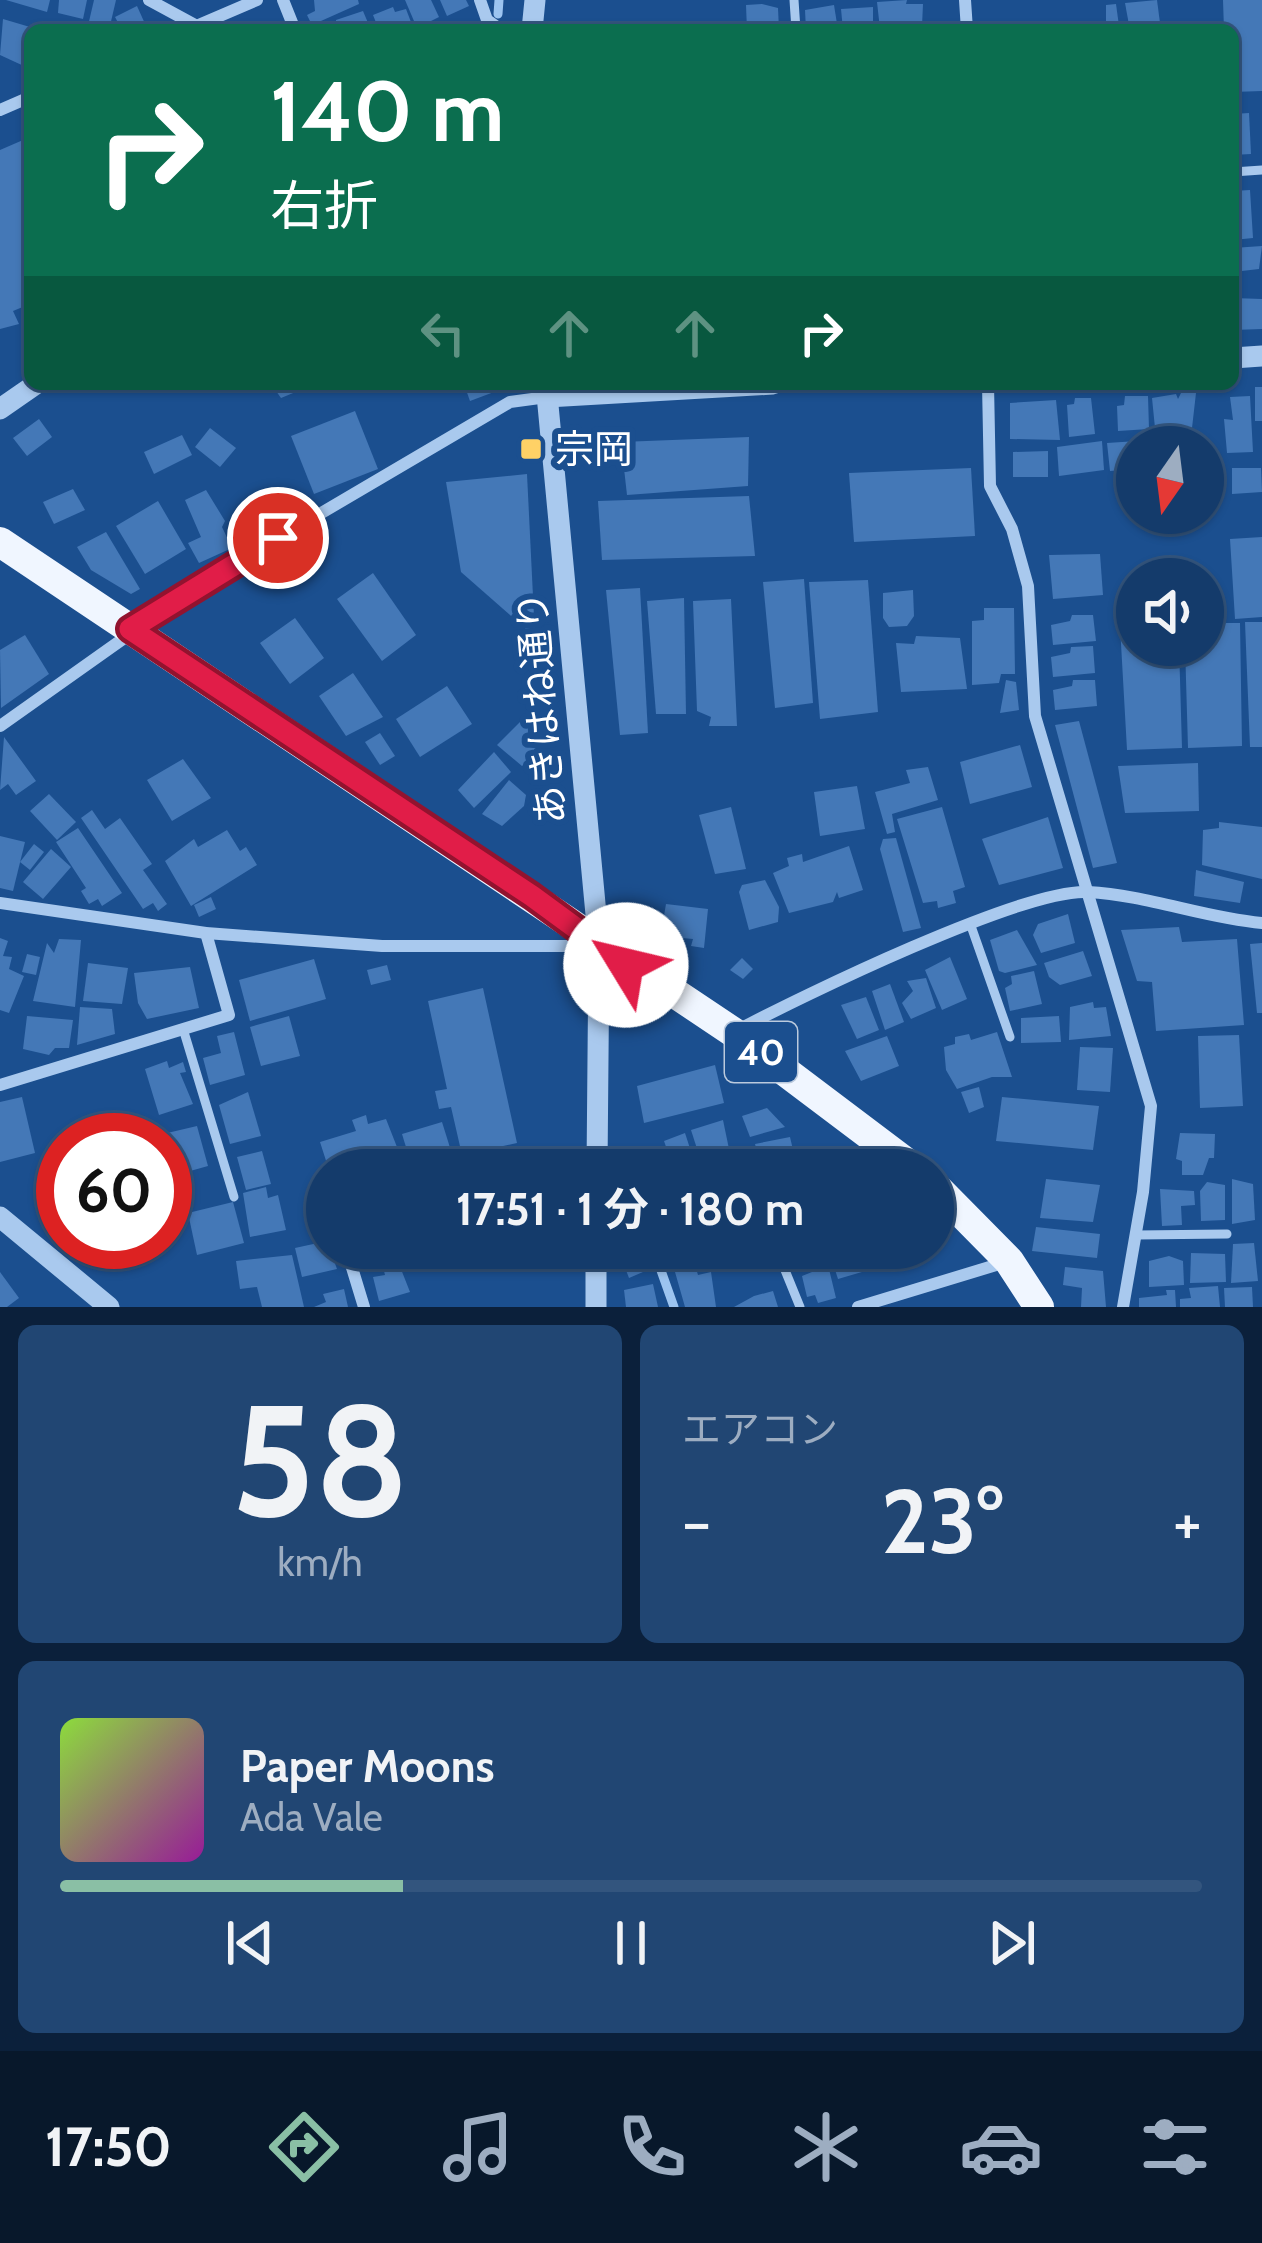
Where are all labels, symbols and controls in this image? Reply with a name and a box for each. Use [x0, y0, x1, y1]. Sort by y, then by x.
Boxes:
text: 140 m [270, 60, 504, 162]
icon: right [72, 72, 228, 228]
text: 右折 [270, 173, 378, 239]
icon: left [410, 300, 476, 366]
icon: ahead [536, 300, 602, 366]
icon: ahead [662, 300, 728, 366]
icon: right [788, 300, 854, 366]
place label: 宗岡 [555, 425, 633, 473]
north arrow [1116, 426, 1224, 534]
map controls [1116, 426, 1224, 666]
marker: 宗岡 [518, 436, 544, 462]
pin [227, 487, 329, 589]
icon: arrive [245, 505, 311, 571]
button: sound [1116, 558, 1224, 666]
street label: あきはね通り [507, 589, 575, 827]
position arrow [563, 902, 689, 1028]
road number: 40 [725, 1022, 797, 1082]
speed limit sign: 60 [36, 1113, 192, 1269]
text: 17:51 · 1 分 · 180 m [456, 1182, 804, 1236]
text: 58 [231, 1365, 409, 1555]
text: エアコン [682, 1405, 838, 1453]
text: 23° [881, 1466, 1003, 1576]
text: − [682, 1481, 711, 1562]
text: + [1173, 1481, 1202, 1562]
text: km/h [277, 1538, 363, 1586]
text: Paper Moons [240, 1739, 495, 1793]
text: Ada Vale [240, 1793, 383, 1841]
icon: previous [217, 1910, 283, 1976]
icon: pause [598, 1910, 664, 1976]
icon: next [979, 1910, 1045, 1976]
icon: directions [262, 2105, 346, 2189]
icon: music [436, 2105, 520, 2189]
icon: phone [610, 2105, 694, 2189]
icon: climate [784, 2105, 868, 2189]
icon: car [959, 2105, 1043, 2189]
icon: filters [1133, 2105, 1217, 2189]
text: 17:50 [45, 2114, 172, 2180]

